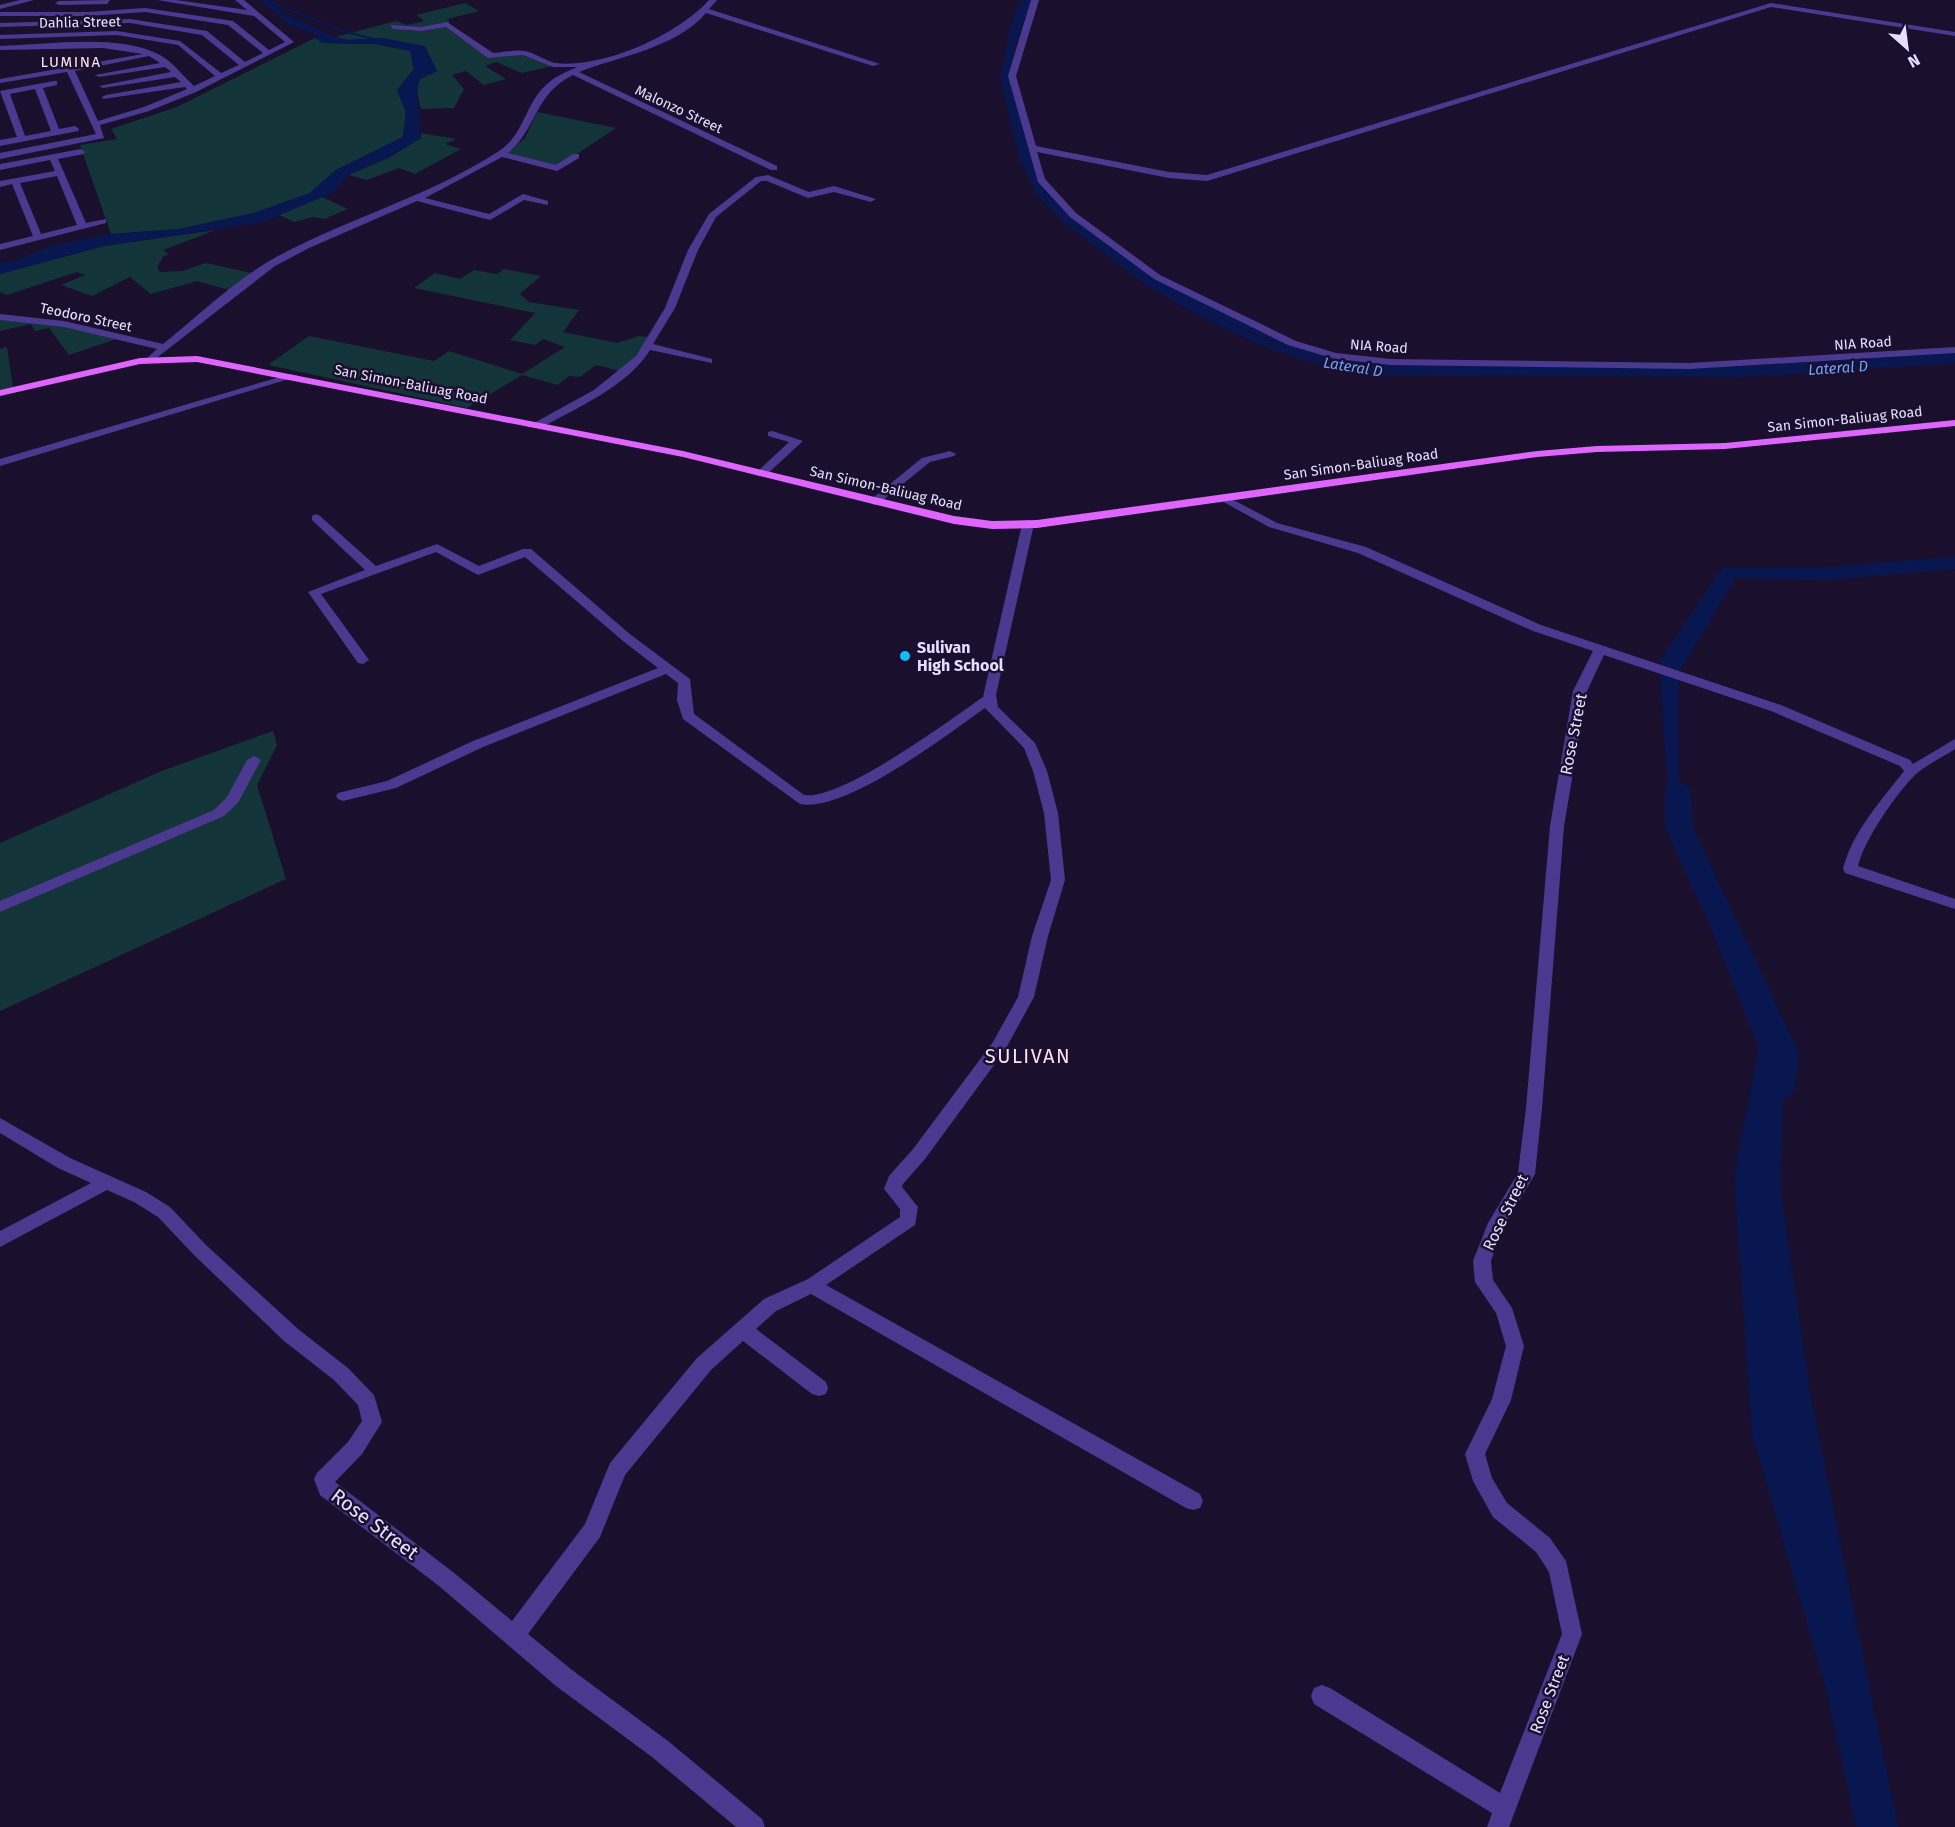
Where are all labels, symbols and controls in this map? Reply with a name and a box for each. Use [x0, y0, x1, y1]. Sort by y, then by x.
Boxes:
street label: Dahlia Street [39, 13, 122, 32]
north arrow [1877, 18, 1937, 78]
text: N [1905, 50, 1923, 72]
district label: LUMINA [41, 53, 101, 71]
street label: Malonzo Street [632, 82, 726, 138]
street label: Teodoro Street [38, 299, 134, 336]
street label: NIA Road [1834, 333, 1892, 354]
street label: NIA Road [1350, 336, 1408, 357]
water label: Lateral D [1322, 353, 1384, 381]
water label: Lateral D [1807, 357, 1869, 379]
street label: San Simon-Baliuag Road [333, 361, 489, 408]
street label: San Simon-Baliuag Road [1767, 403, 1923, 436]
street label: San Simon-Baliuag Road [1283, 445, 1439, 484]
street label: San Simon-Baliuag Road [808, 463, 964, 514]
place label: Sulivan High School [917, 638, 1004, 675]
marker: Sulivan High School [898, 649, 912, 663]
street label: Rose Street [1556, 692, 1591, 776]
district label: SULIVAN [985, 1044, 1071, 1068]
street label: Rose Street [1479, 1171, 1532, 1254]
street label: Rose Street [327, 1483, 424, 1565]
street label: Rose Street [1526, 1652, 1573, 1736]

